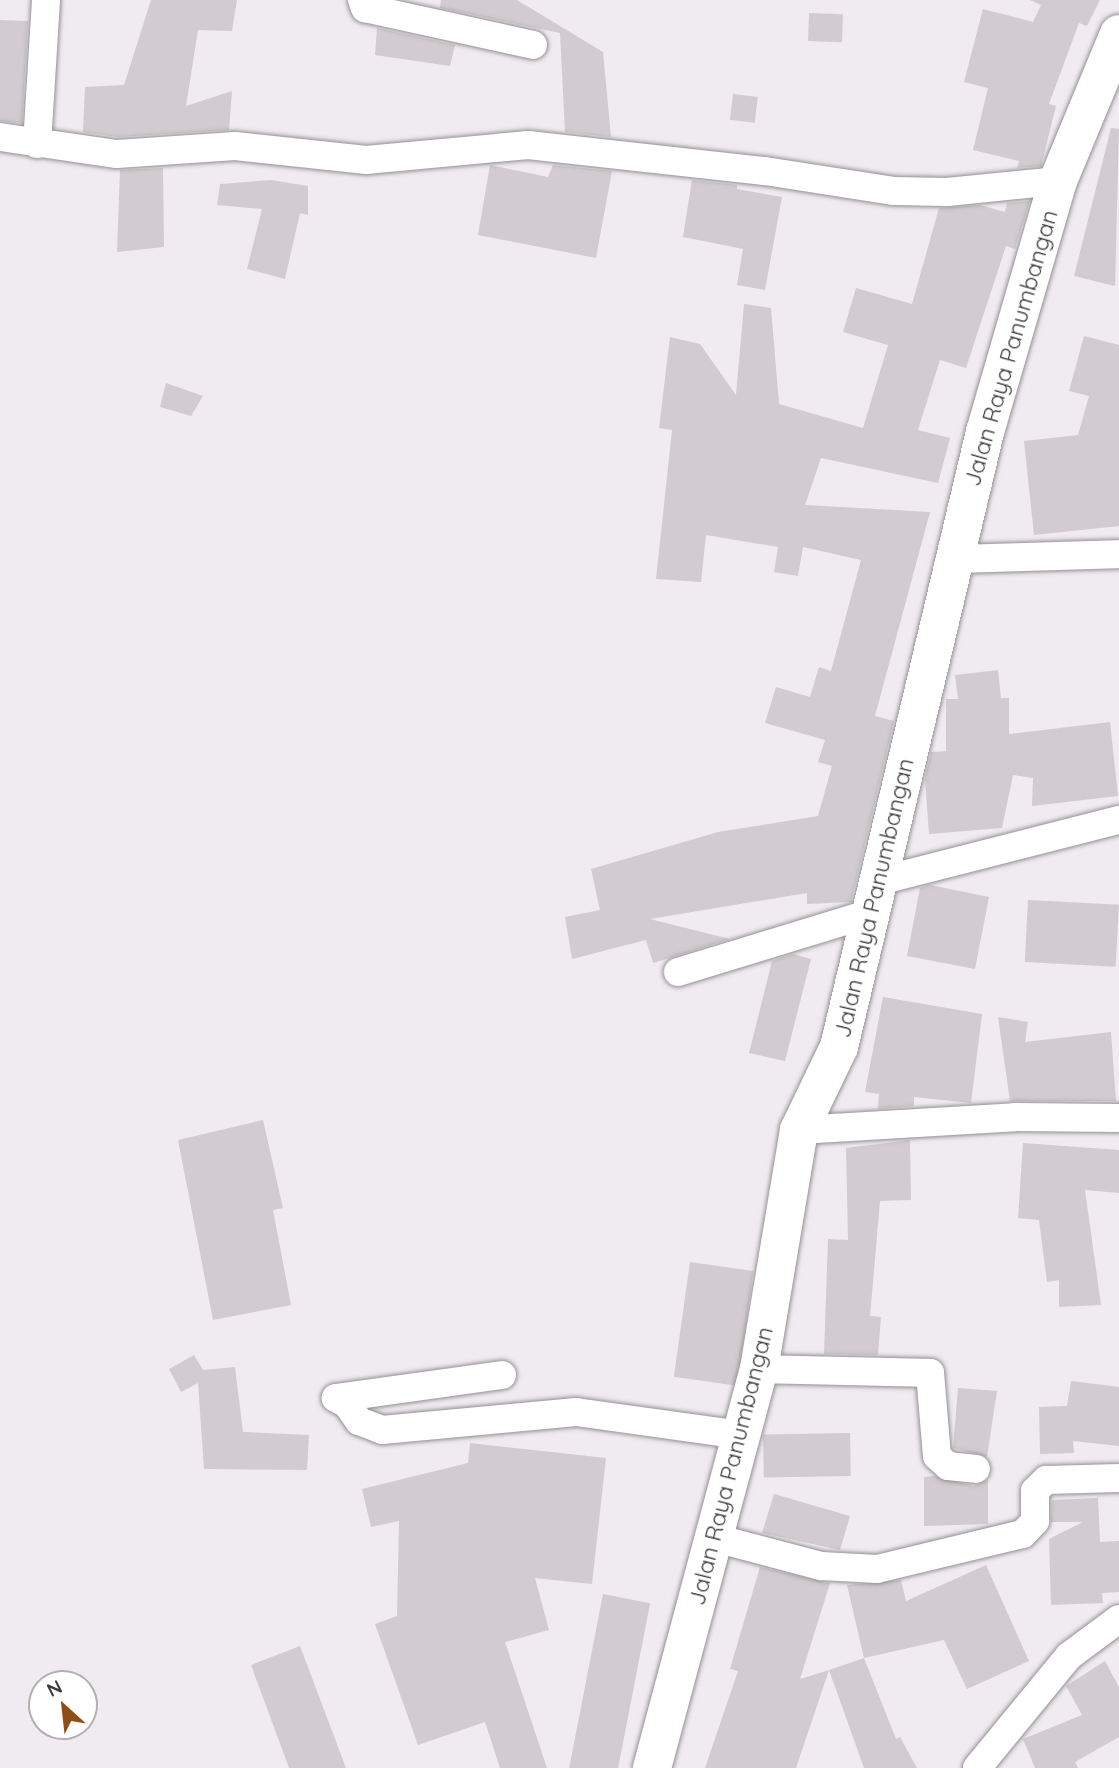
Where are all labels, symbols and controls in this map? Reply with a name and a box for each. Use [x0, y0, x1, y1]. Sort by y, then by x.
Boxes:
street label: Jalan Raya Panumbangan [958, 207, 1064, 489]
street label: Jalan Raya Panumbangan [828, 755, 920, 1041]
street label: Jalan Raya Panumbangan [683, 1324, 779, 1608]
north arrow [28, 1670, 98, 1740]
text: N [43, 1674, 66, 1702]

